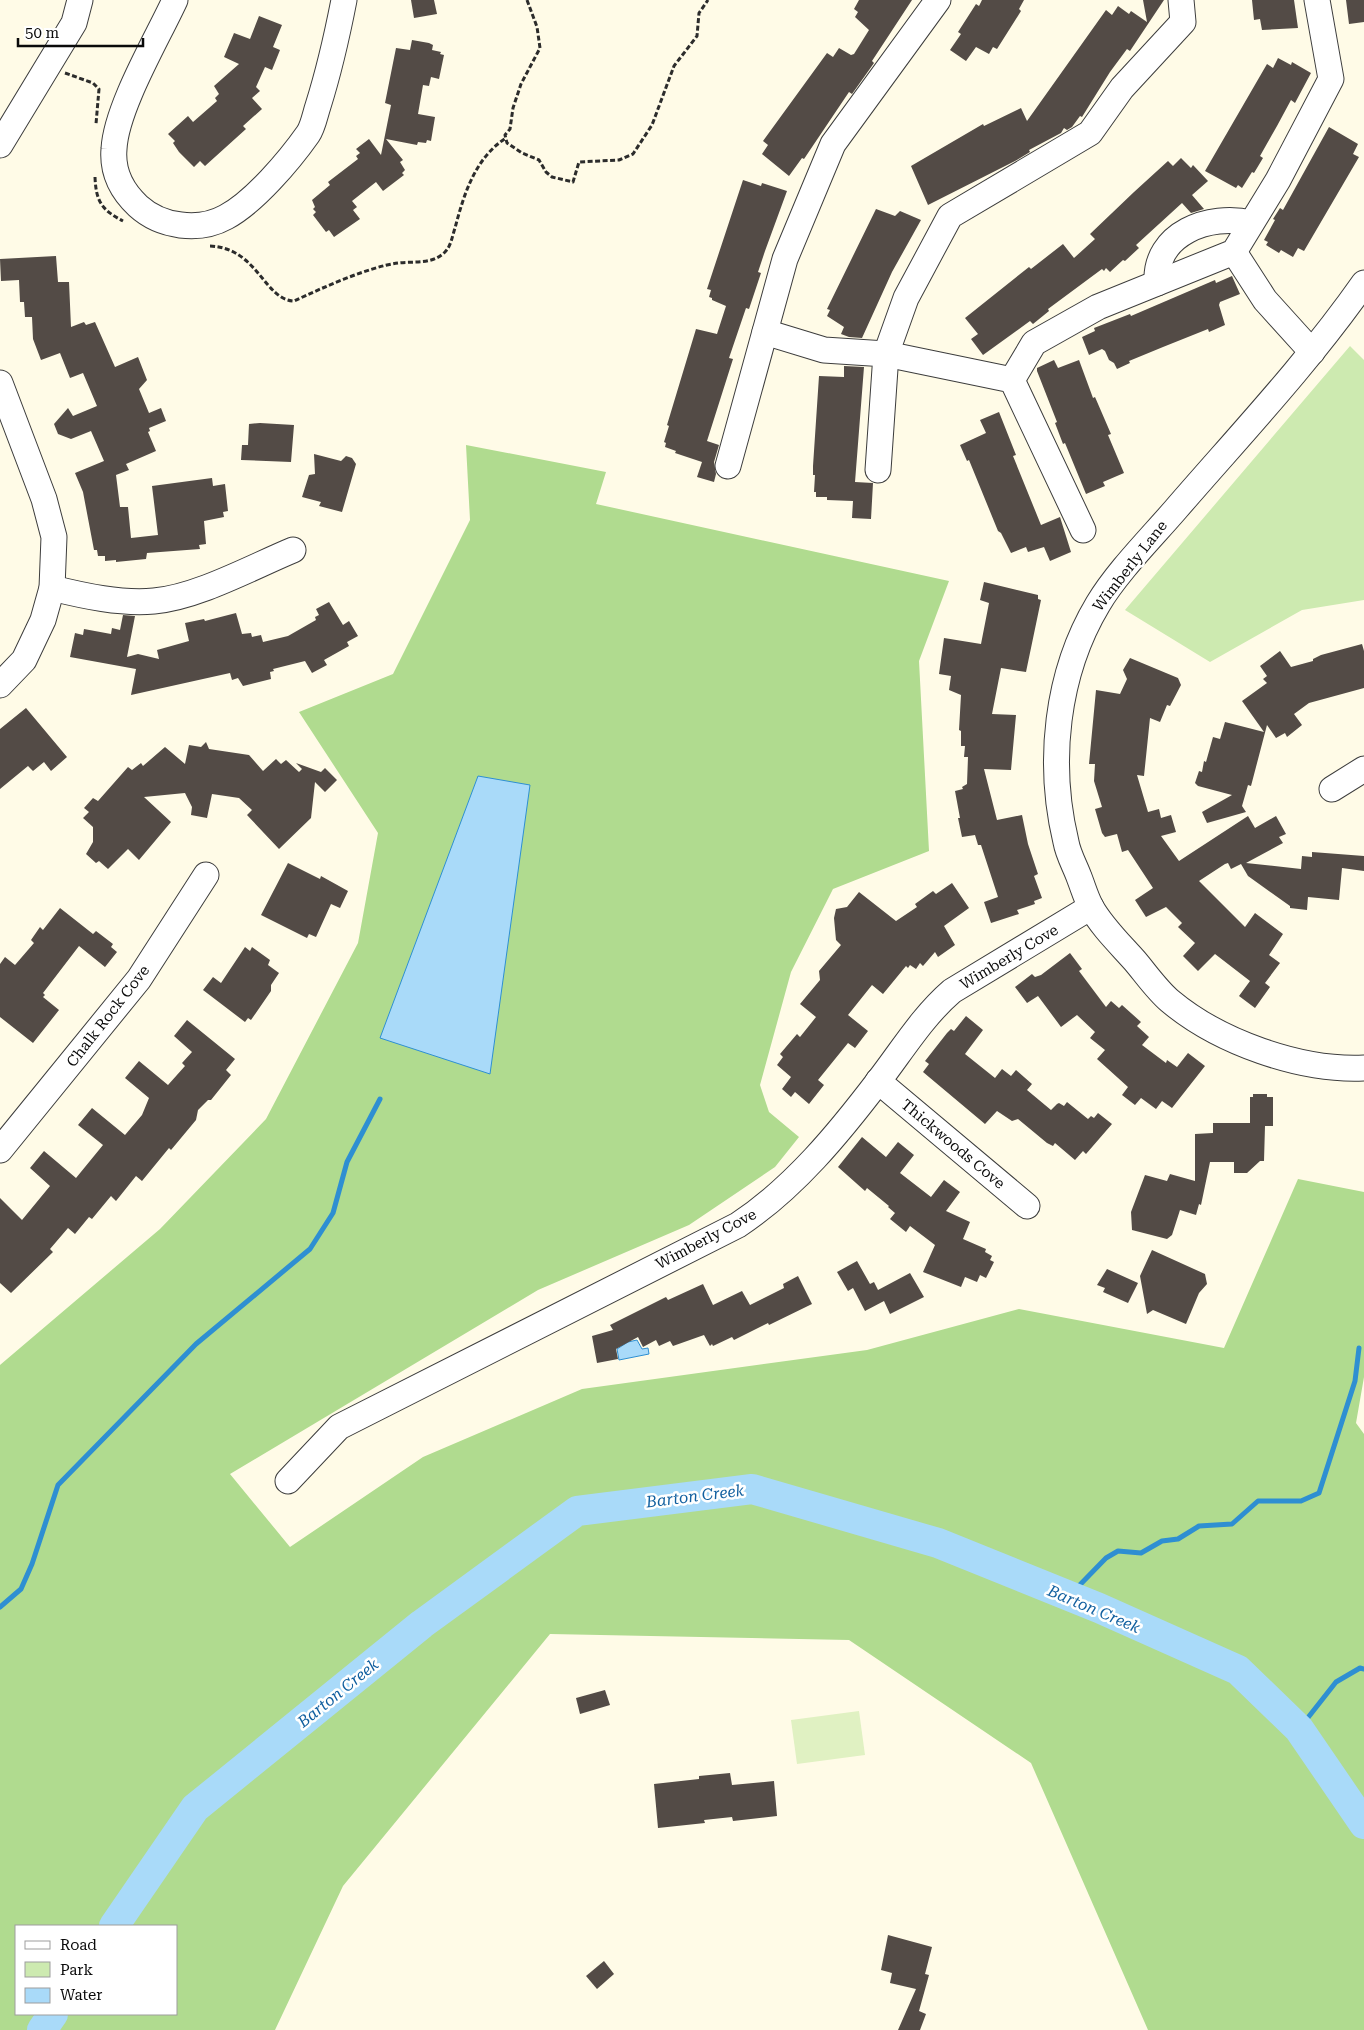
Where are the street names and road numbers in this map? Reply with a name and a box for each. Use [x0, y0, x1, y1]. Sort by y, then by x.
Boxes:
street label: Wimberly Lane [1089, 517, 1171, 615]
street label: Wimberly Cove [957, 921, 1061, 993]
street label: Chalk Rock Cove [63, 962, 153, 1070]
street label: Thickwoods Cove [898, 1095, 1008, 1193]
street label: Wimberly Cove [653, 1205, 759, 1273]

